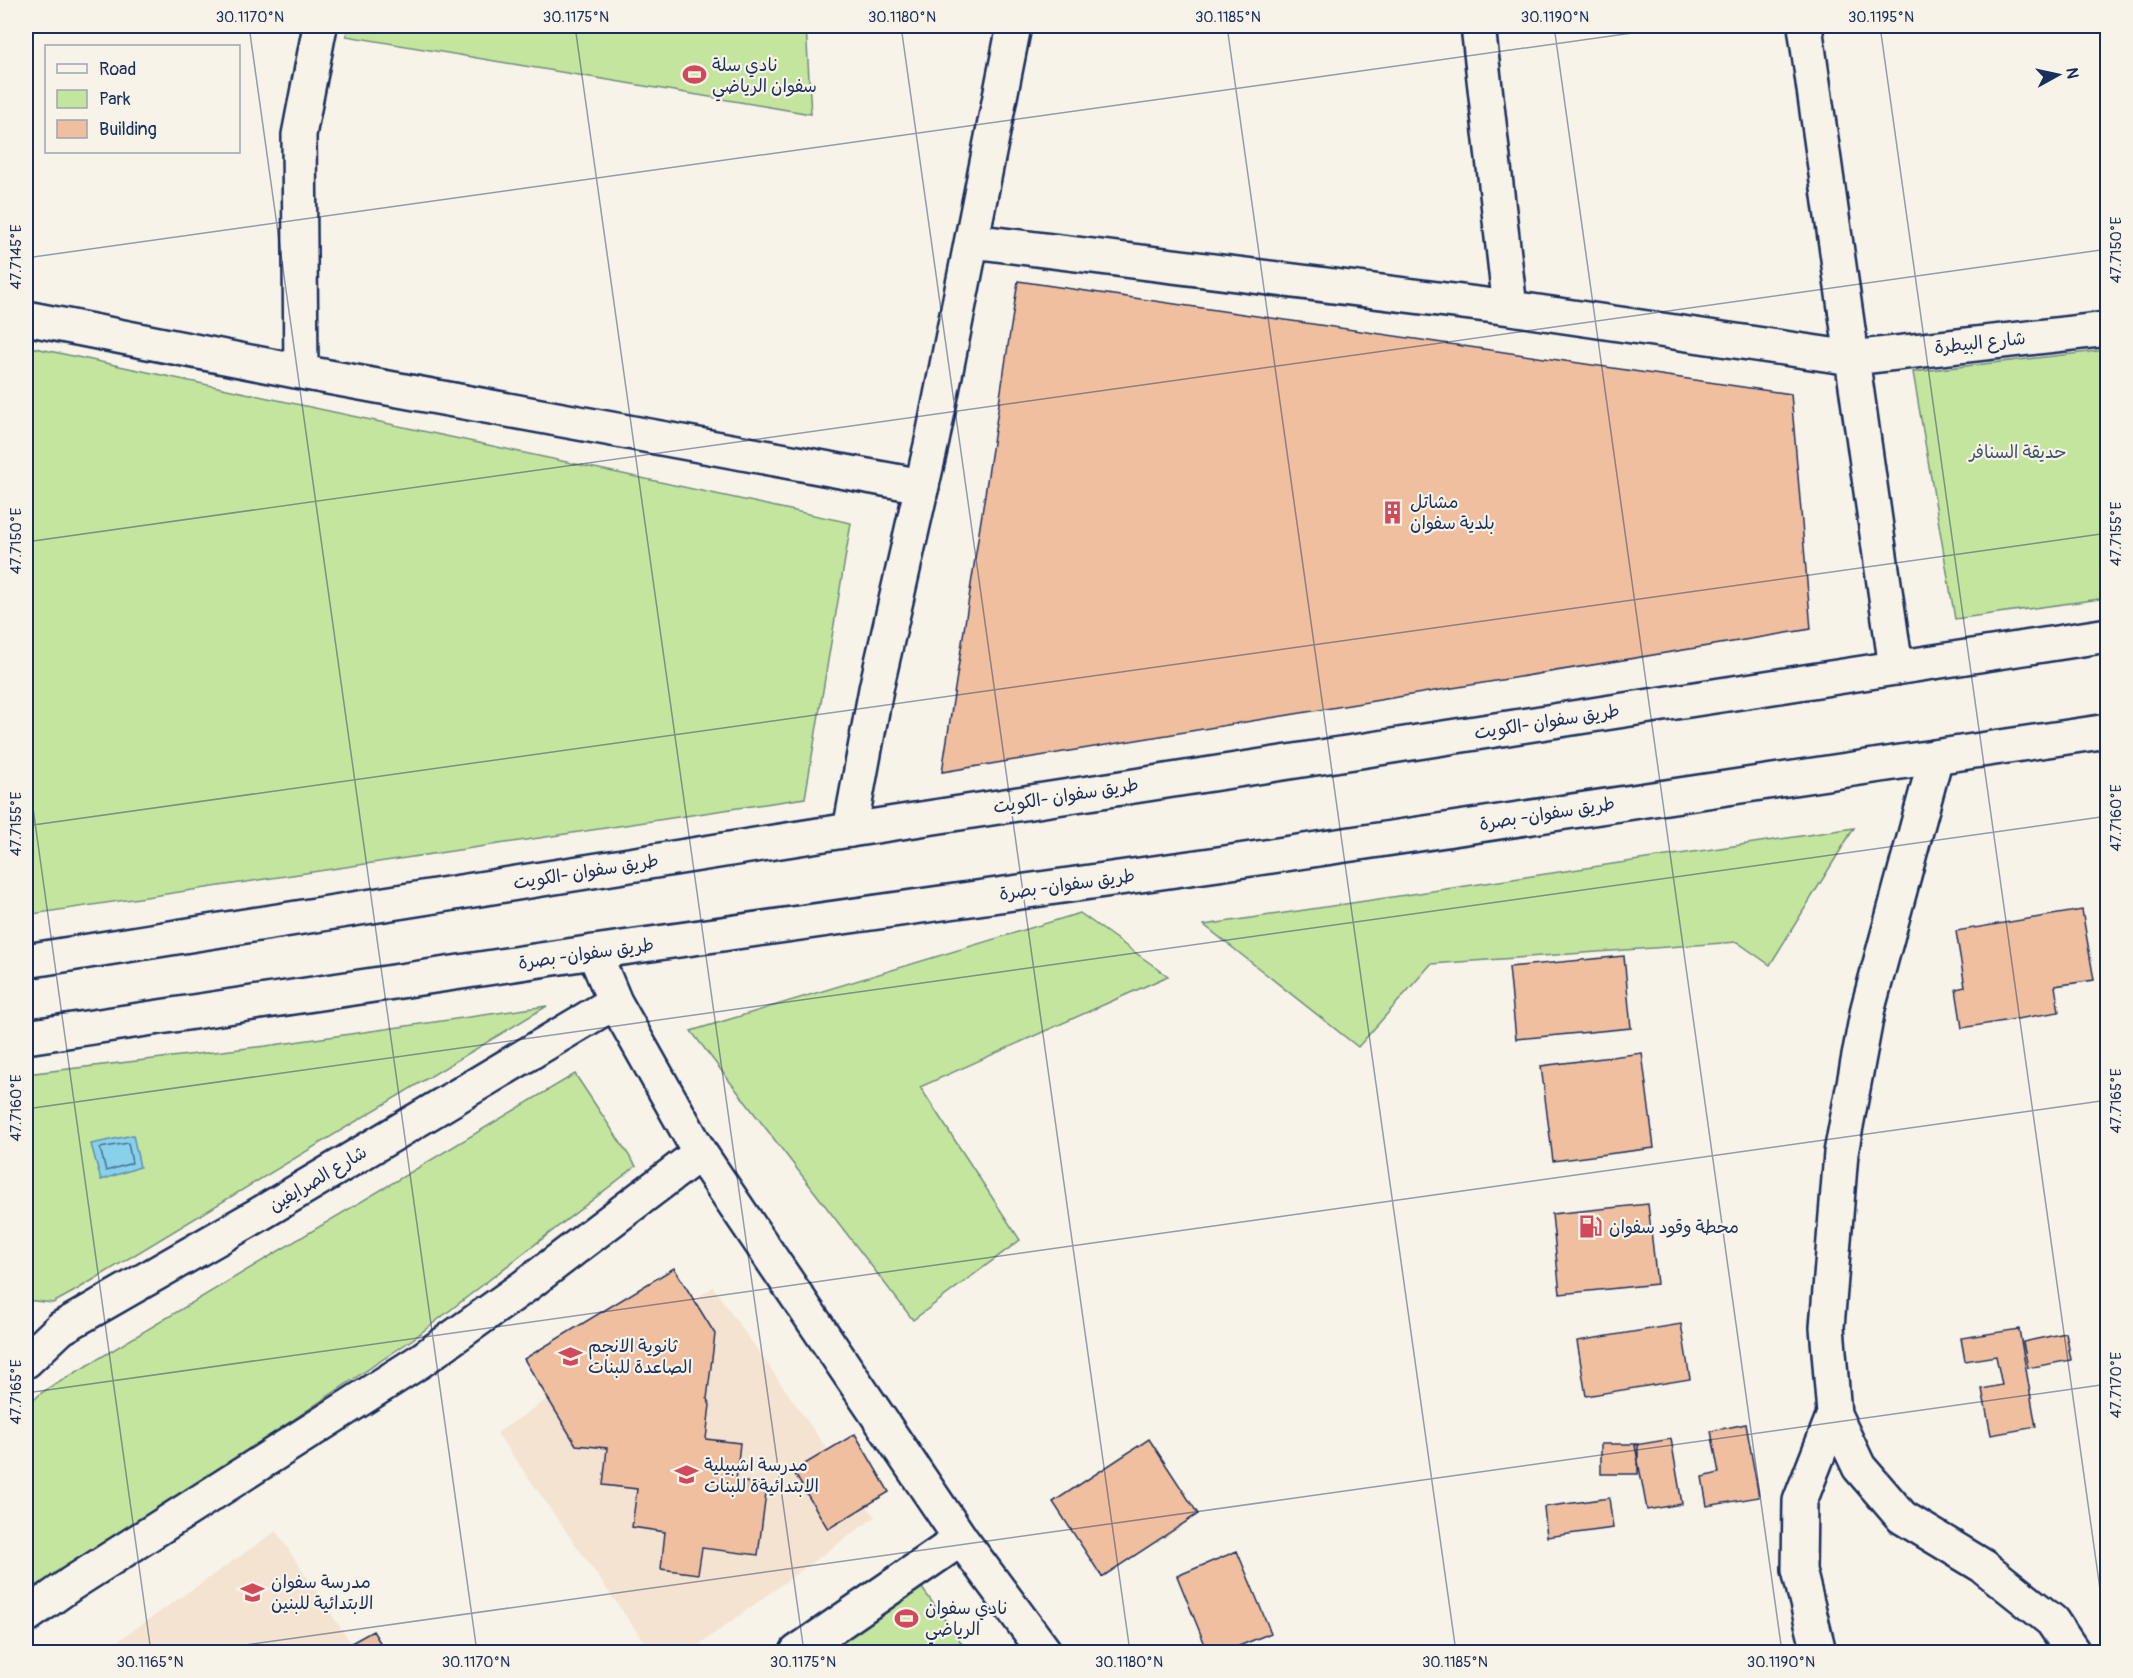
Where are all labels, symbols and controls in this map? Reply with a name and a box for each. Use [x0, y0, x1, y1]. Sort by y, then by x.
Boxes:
text: 30.1170°N [216, 8, 284, 27]
text: 30.1175°N [543, 8, 609, 27]
text: 30.1180°N [868, 8, 936, 27]
text: 30.1185°N [1195, 8, 1261, 27]
text: 30.1190°N [1521, 8, 1589, 27]
text: 30.1195°N [1848, 8, 1914, 27]
legend [45, 45, 240, 153]
north arrow [2028, 45, 2088, 105]
place label: نادي سلة سفوان الرياضي [712, 54, 817, 102]
text: Road [99, 58, 136, 81]
sports icon: نادي سلة سفوان الرياضي [681, 62, 707, 88]
text: N [2061, 66, 2083, 80]
text: Park [99, 88, 131, 111]
text: Building [99, 118, 157, 141]
text: 47.7150°E [2107, 217, 2126, 283]
text: 47.7145°E [7, 224, 26, 289]
street label: شارع البيطرة [1933, 327, 2027, 359]
park label: حديقة السنافر [1967, 441, 2067, 464]
place label: مشاتل بلدية سفوان [1410, 491, 1495, 535]
building icon: مشاتل بلدية سفوان [1379, 499, 1405, 525]
text: 47.7155°E [2107, 502, 2126, 566]
text: 47.7150°E [7, 508, 26, 574]
street label: طريق سفوان -الكويت [1473, 699, 1621, 745]
street label: طريق سفوان -الكويت [992, 773, 1140, 819]
text: 47.7160°E [2107, 784, 2126, 852]
text: 47.7155°E [7, 792, 26, 856]
street label: طريق سفوان- بصرة [1478, 792, 1616, 836]
street label: طريق سفوان -الكويت [512, 849, 660, 895]
street label: طريق سفوان- بصرة [998, 864, 1136, 906]
street label: طريق سفوان- بصرة [517, 933, 655, 975]
text: 47.7165°E [2107, 1068, 2126, 1133]
text: 47.7160°E [7, 1074, 26, 1142]
street label: شارع الصرايفين [265, 1141, 371, 1217]
fuel station icon: محطة وقود سفوان [1578, 1214, 1604, 1240]
place label: محطة وقود سفوان [1609, 1216, 1739, 1239]
place label: ثانوية الانجم الصاعدة للبنات [588, 1335, 692, 1379]
school or university icon: ثانوية الانجم الصاعدة للبنات [557, 1343, 583, 1369]
text: 47.7170°E [2107, 1352, 2126, 1418]
text: 47.7165°E [7, 1359, 26, 1424]
place label: مدرسة اشبيلية الابتدائيةة للبنات [704, 1454, 819, 1498]
school or university icon: مدرسة اشبيلية الابتدائيةة للبنات [673, 1462, 699, 1488]
place label: مدرسة سفوان الابتدائية للبنين [271, 1571, 373, 1615]
school or university icon: مدرسة سفوان الابتدائية للبنين [240, 1579, 266, 1605]
place label: نادي سفوان الرياضي [925, 1597, 1007, 1645]
sports icon: نادي سفوان الرياضي [894, 1605, 920, 1631]
text: 30.1165°N [116, 1653, 184, 1672]
text: 30.1170°N [442, 1653, 510, 1672]
text: 30.1175°N [770, 1653, 836, 1672]
text: 30.1180°N [1095, 1653, 1163, 1672]
text: 30.1185°N [1422, 1653, 1488, 1672]
text: 30.1190°N [1747, 1653, 1815, 1672]

